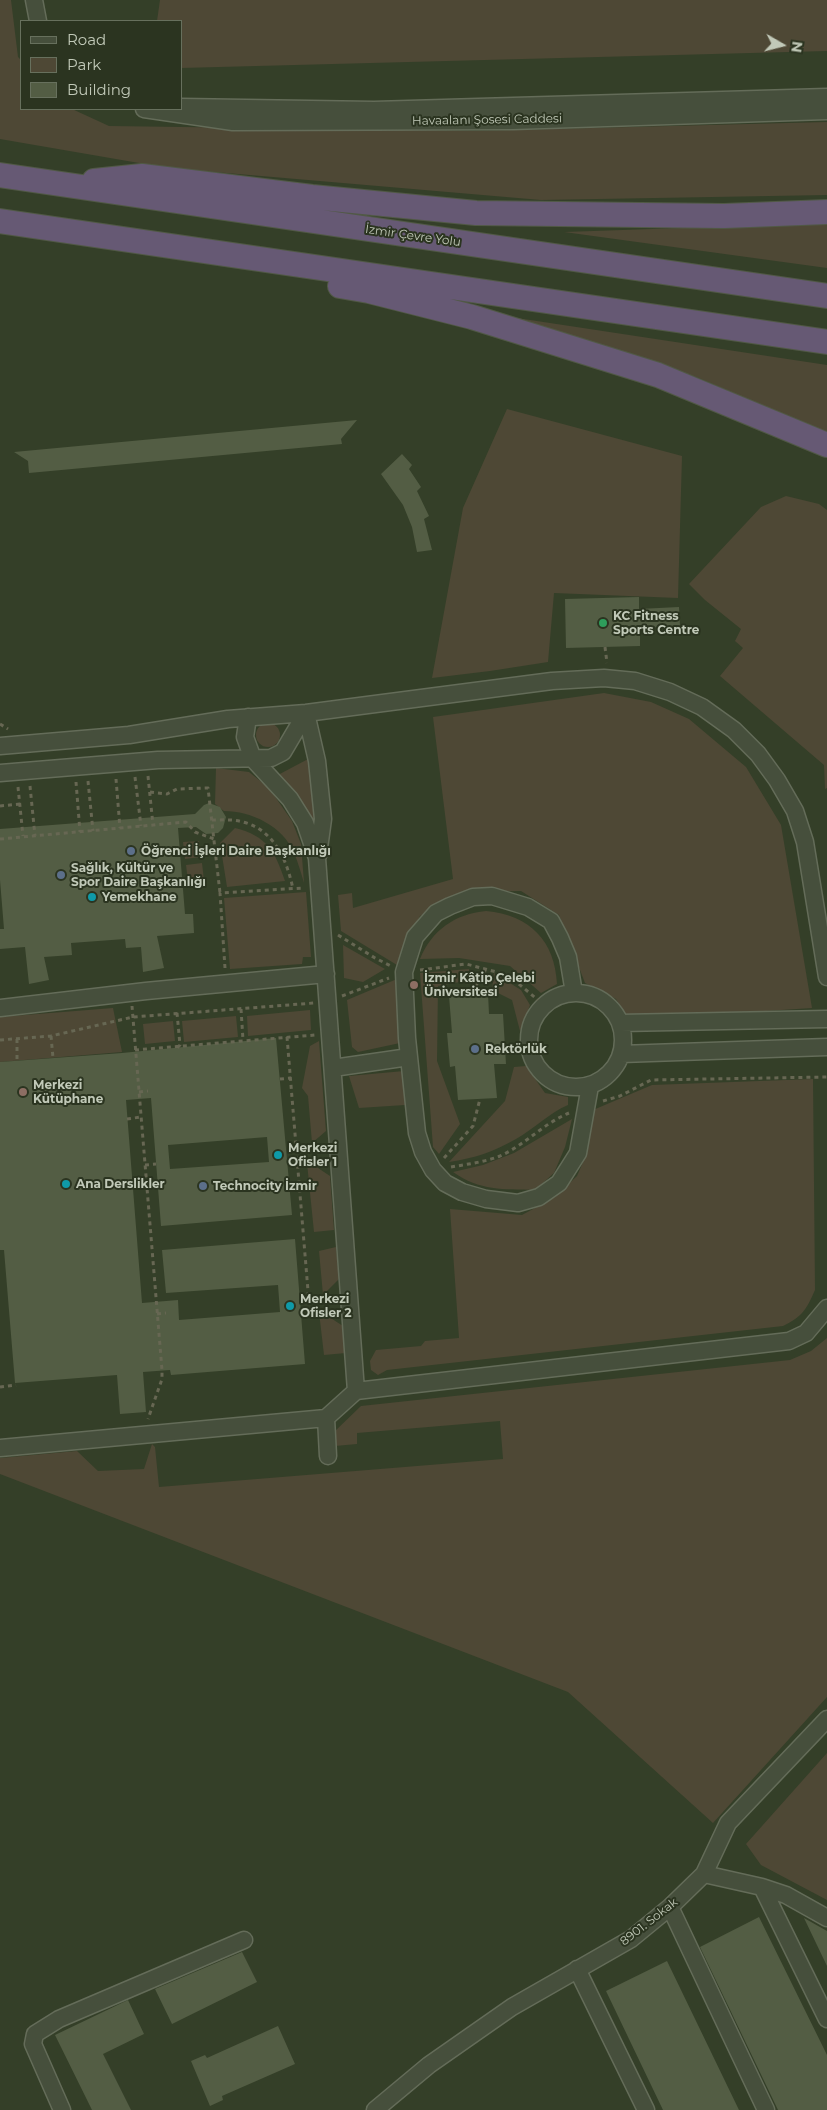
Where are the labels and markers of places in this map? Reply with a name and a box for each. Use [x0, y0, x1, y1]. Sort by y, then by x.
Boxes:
place label: KC Fitness Sports Centre [613, 609, 699, 637]
marker: KC Fitness Sports Centre [597, 617, 609, 629]
place label: Öğrenci İşleri Daire Başkanlığı [141, 844, 331, 858]
marker: Öğrenci İşleri Daire Başkanlığı [125, 845, 137, 857]
place label: Sağlık, Kültür ve Spor Daire Başkanlığı [71, 861, 206, 889]
marker: Sağlık, Kültür ve Spor Daire Başkanlığı [55, 869, 67, 881]
place label: Yemekhane [102, 890, 177, 904]
marker: Yemekhane [86, 891, 98, 903]
place label: İzmir Kâtip Çelebi Üniversitesi [424, 971, 535, 999]
marker: İzmir Kâtip Çelebi Üniversitesi [408, 979, 420, 991]
place label: Rektörlük [485, 1042, 547, 1056]
marker: Rektörlük [469, 1043, 481, 1055]
place label: Merkezi Kütüphane [33, 1078, 103, 1106]
marker: Merkezi Kütüphane [17, 1086, 29, 1098]
place label: Merkezi Ofisler 1 [288, 1141, 337, 1169]
marker: Merkezi Ofisler 1 [272, 1149, 284, 1161]
place label: Ana Derslikler [76, 1177, 165, 1191]
marker: Ana Derslikler [60, 1178, 72, 1190]
place label: Technocity İzmir [213, 1179, 317, 1193]
marker: Technocity İzmir [197, 1180, 209, 1192]
place label: Merkezi Ofisler 2 [300, 1292, 352, 1320]
marker: Merkezi Ofisler 2 [284, 1300, 296, 1312]

